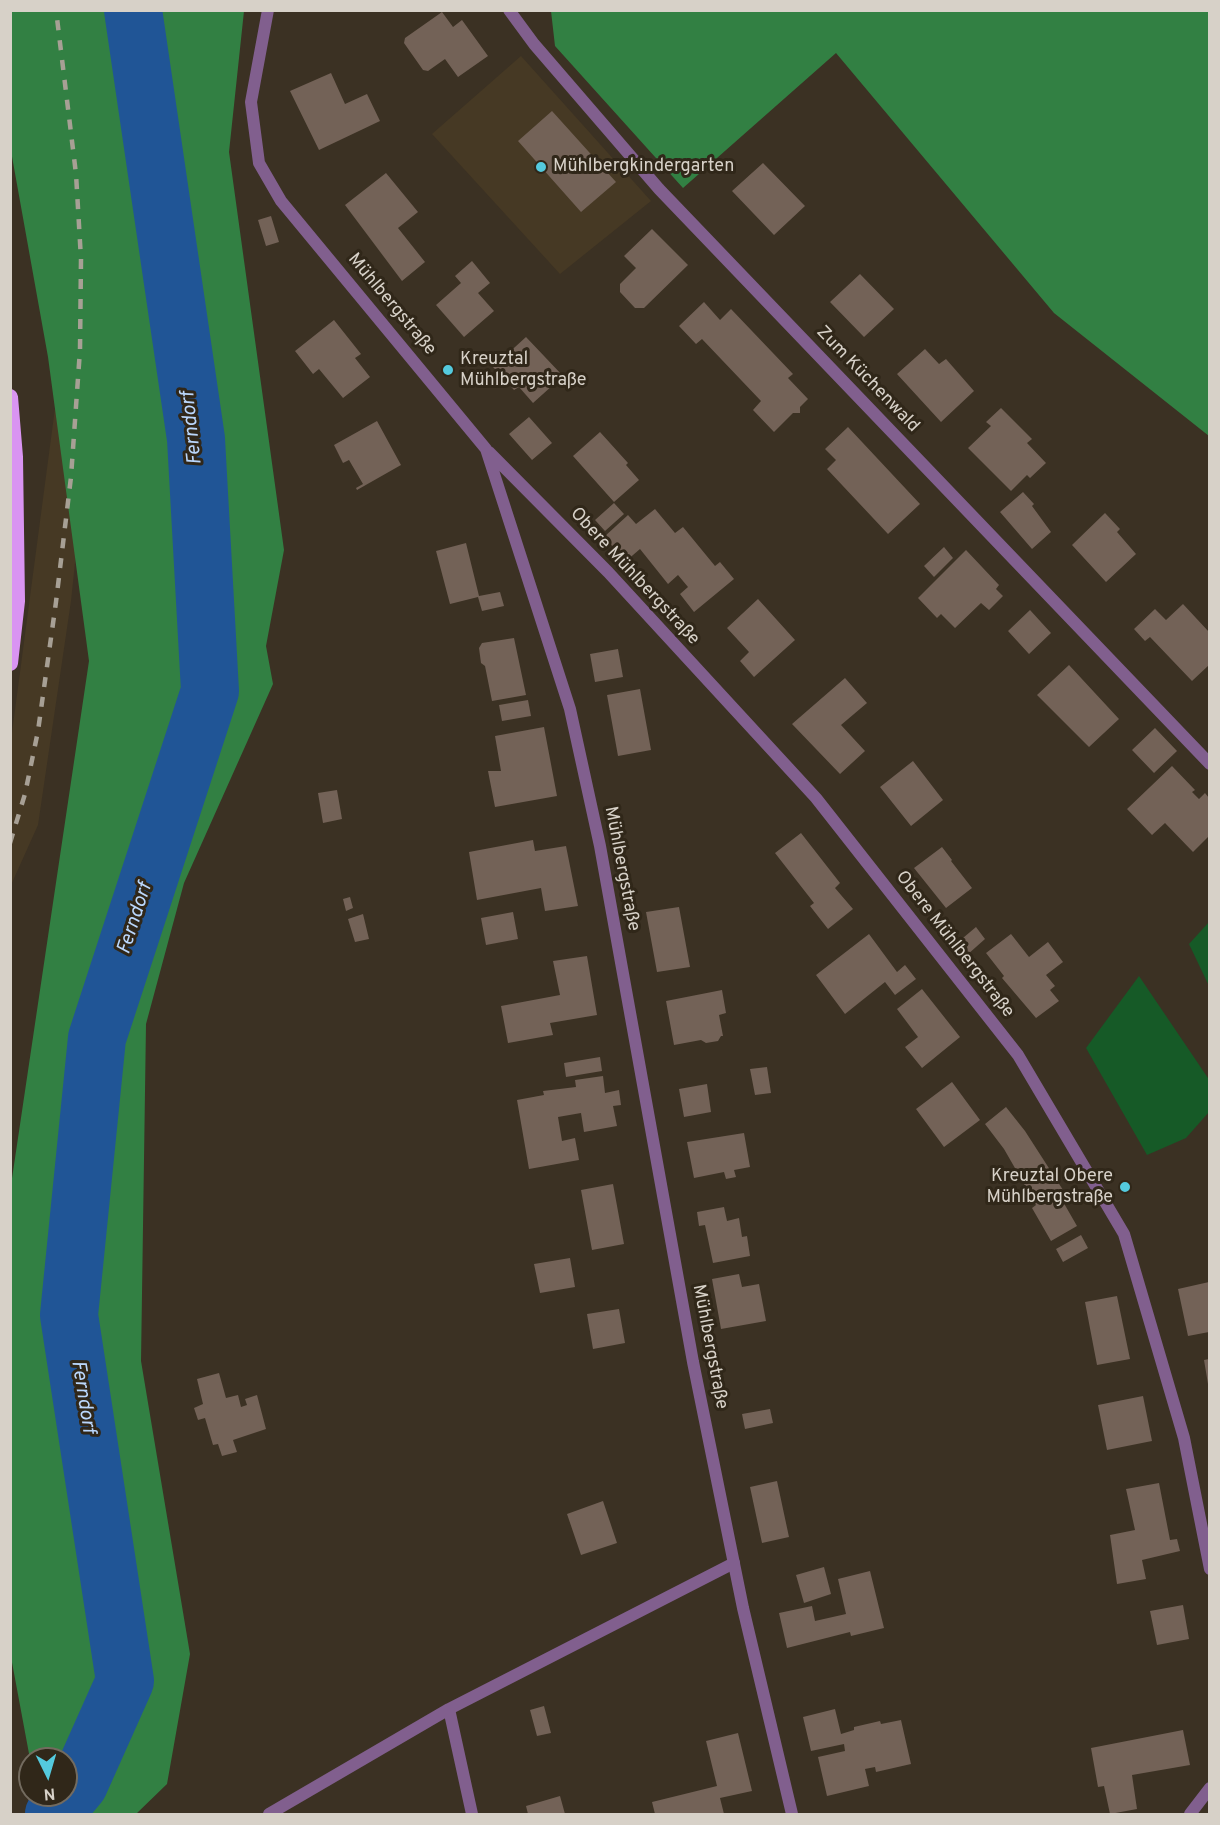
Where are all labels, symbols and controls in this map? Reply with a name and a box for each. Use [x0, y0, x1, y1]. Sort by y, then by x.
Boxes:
place label: Mühlbergkindergarten [553, 156, 734, 178]
marker: Mühlbergkindergarten [534, 160, 548, 174]
street label: Mühlbergstraße [342, 250, 440, 360]
street label: Zum Küchenwald [811, 322, 923, 438]
place label: Kreuztal Mühlbergstraße [460, 349, 586, 392]
marker: Kreuztal Mühlbergstraße [441, 363, 455, 377]
water label: Ferndorf [177, 390, 209, 466]
street label: Obere Mühlbergstraße [565, 504, 703, 650]
street label: Mühlbergstraße [598, 805, 644, 933]
street label: Obere Mühlbergstraße [890, 867, 1018, 1023]
water label: Ferndorf [113, 880, 159, 958]
place label: Kreuztal Obere Mühlbergstraße [987, 1166, 1113, 1208]
marker: Kreuztal Obere Mühlbergstraße [1118, 1180, 1132, 1194]
street label: Mühlbergstraße [686, 1283, 732, 1411]
water label: Ferndorf [64, 1359, 100, 1435]
north arrow [18, 1747, 78, 1807]
text: N [43, 1782, 56, 1803]

